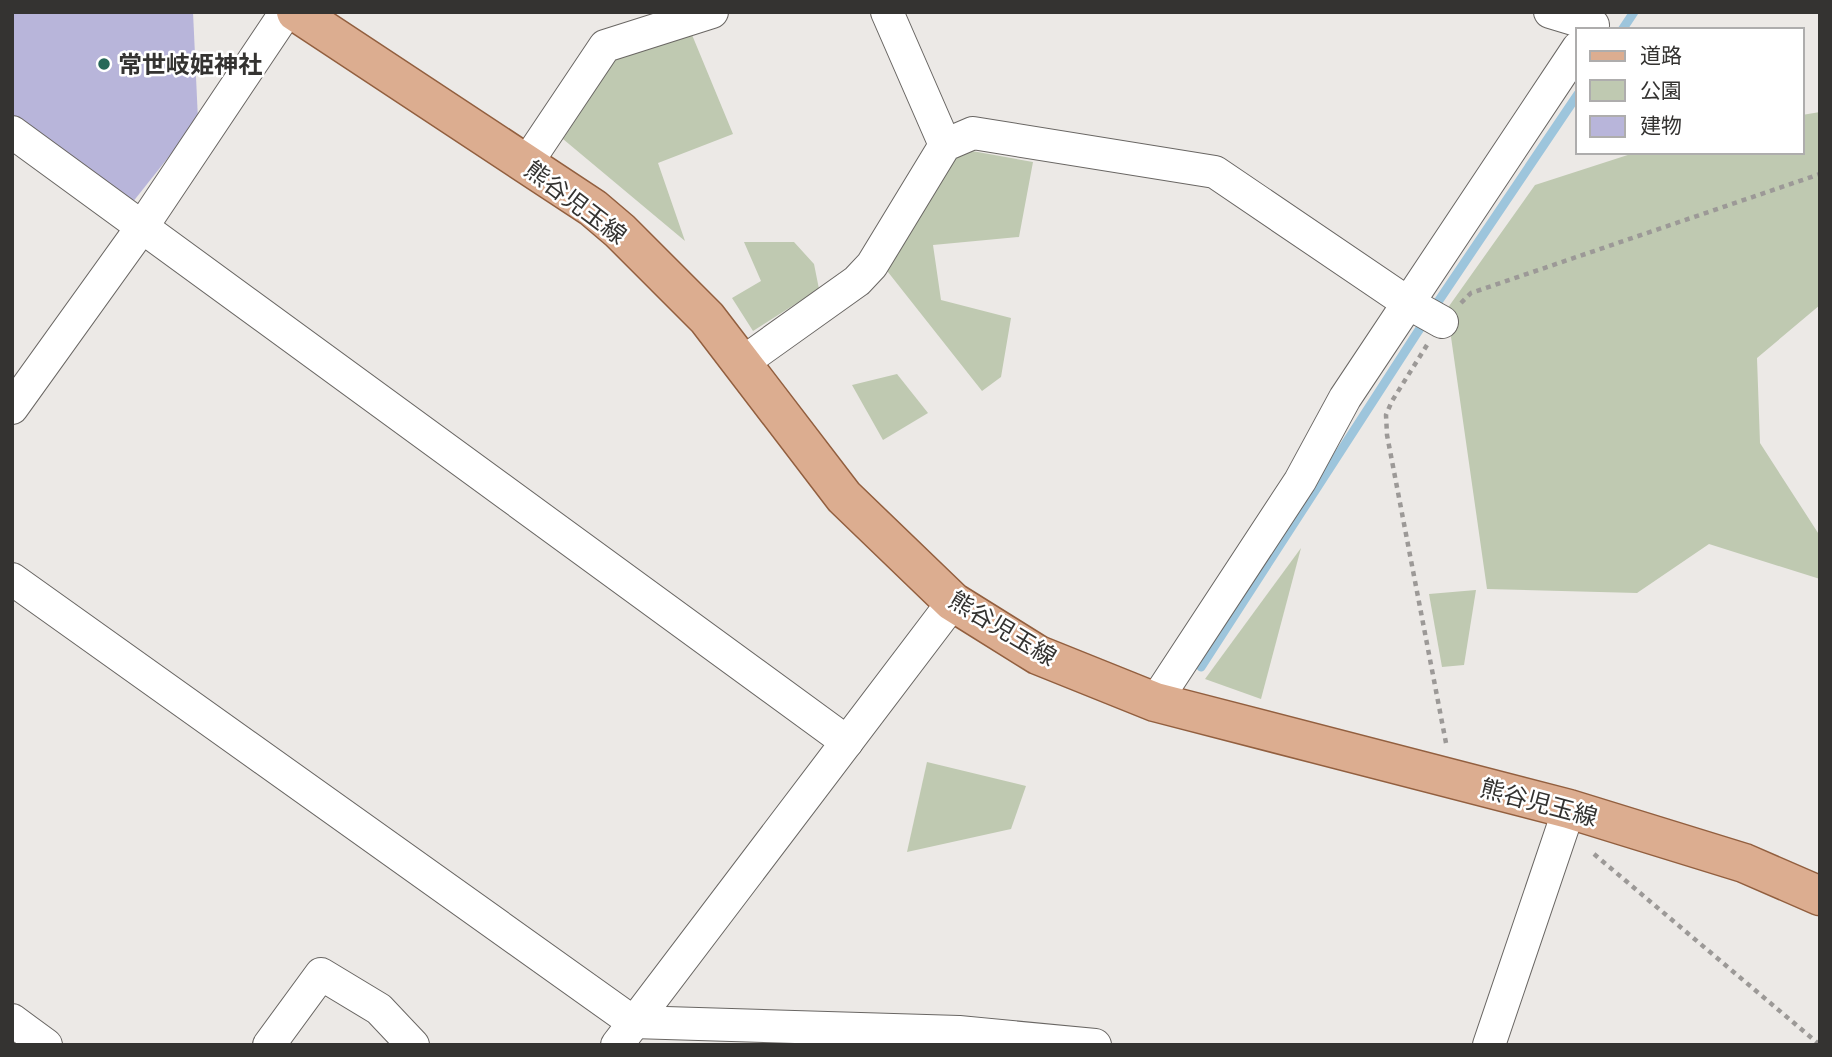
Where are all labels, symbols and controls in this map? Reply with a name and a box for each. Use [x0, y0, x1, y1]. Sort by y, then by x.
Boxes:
legend [1576, 28, 1804, 154]
text: 道路 [1640, 41, 1682, 69]
place label: 常世岐姫神社 [118, 48, 262, 80]
marker: 常世岐姫神社 [96, 56, 112, 72]
text: 公園 [1640, 76, 1682, 104]
text: 建物 [1640, 111, 1682, 139]
street label: 熊谷児玉線 [518, 153, 634, 251]
street label: 熊谷児玉線 [943, 583, 1063, 673]
street label: 熊谷児玉線 [1477, 771, 1601, 833]

